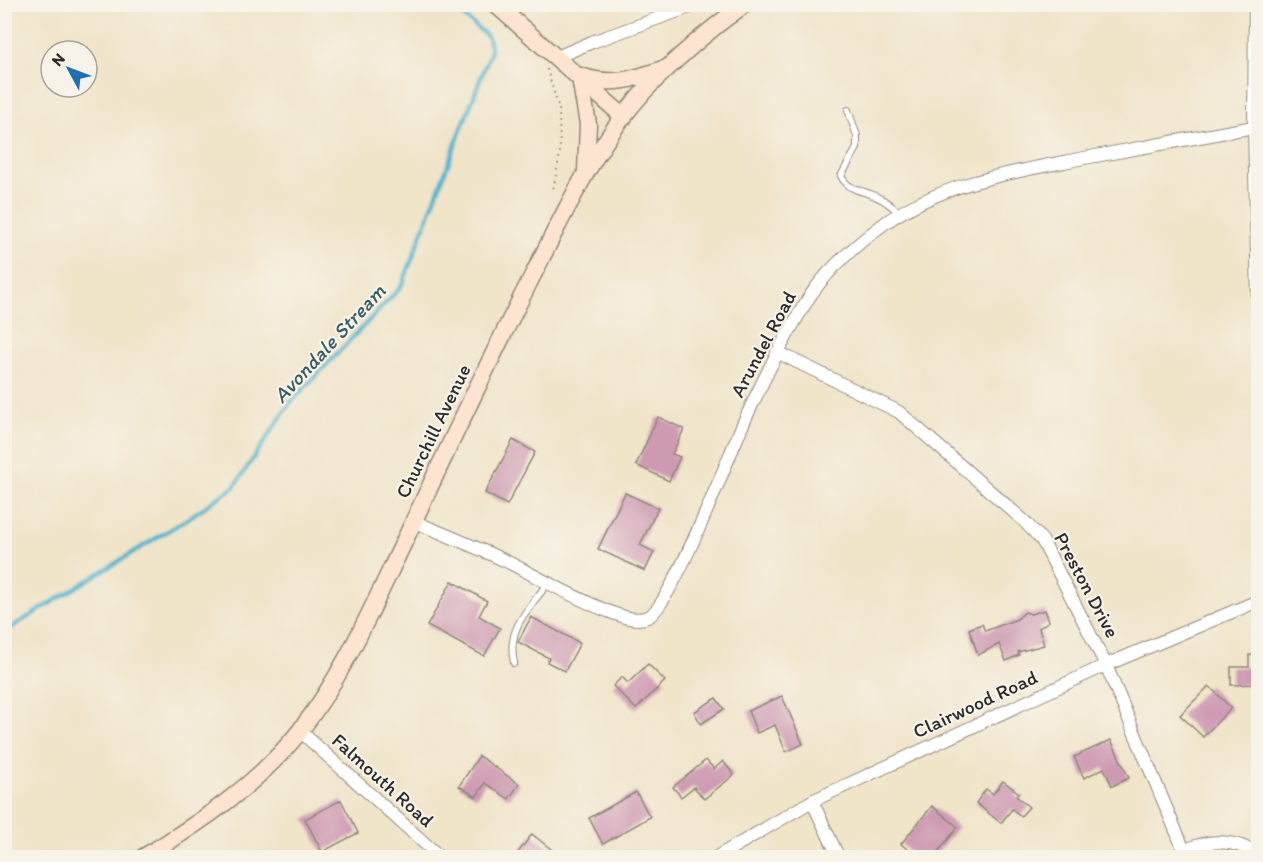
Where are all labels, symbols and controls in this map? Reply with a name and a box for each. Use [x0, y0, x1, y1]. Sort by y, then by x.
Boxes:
north arrow [39, 39, 99, 99]
text: N [47, 49, 69, 70]
water label: Avondale Stream [268, 278, 391, 408]
street label: Arundel Road [725, 287, 801, 401]
street label: Churchill Avenue [390, 360, 476, 502]
street label: Preston Drive [1049, 528, 1125, 642]
street label: Clairwood Road [909, 665, 1041, 743]
street label: Falmouth Road [327, 728, 439, 832]

